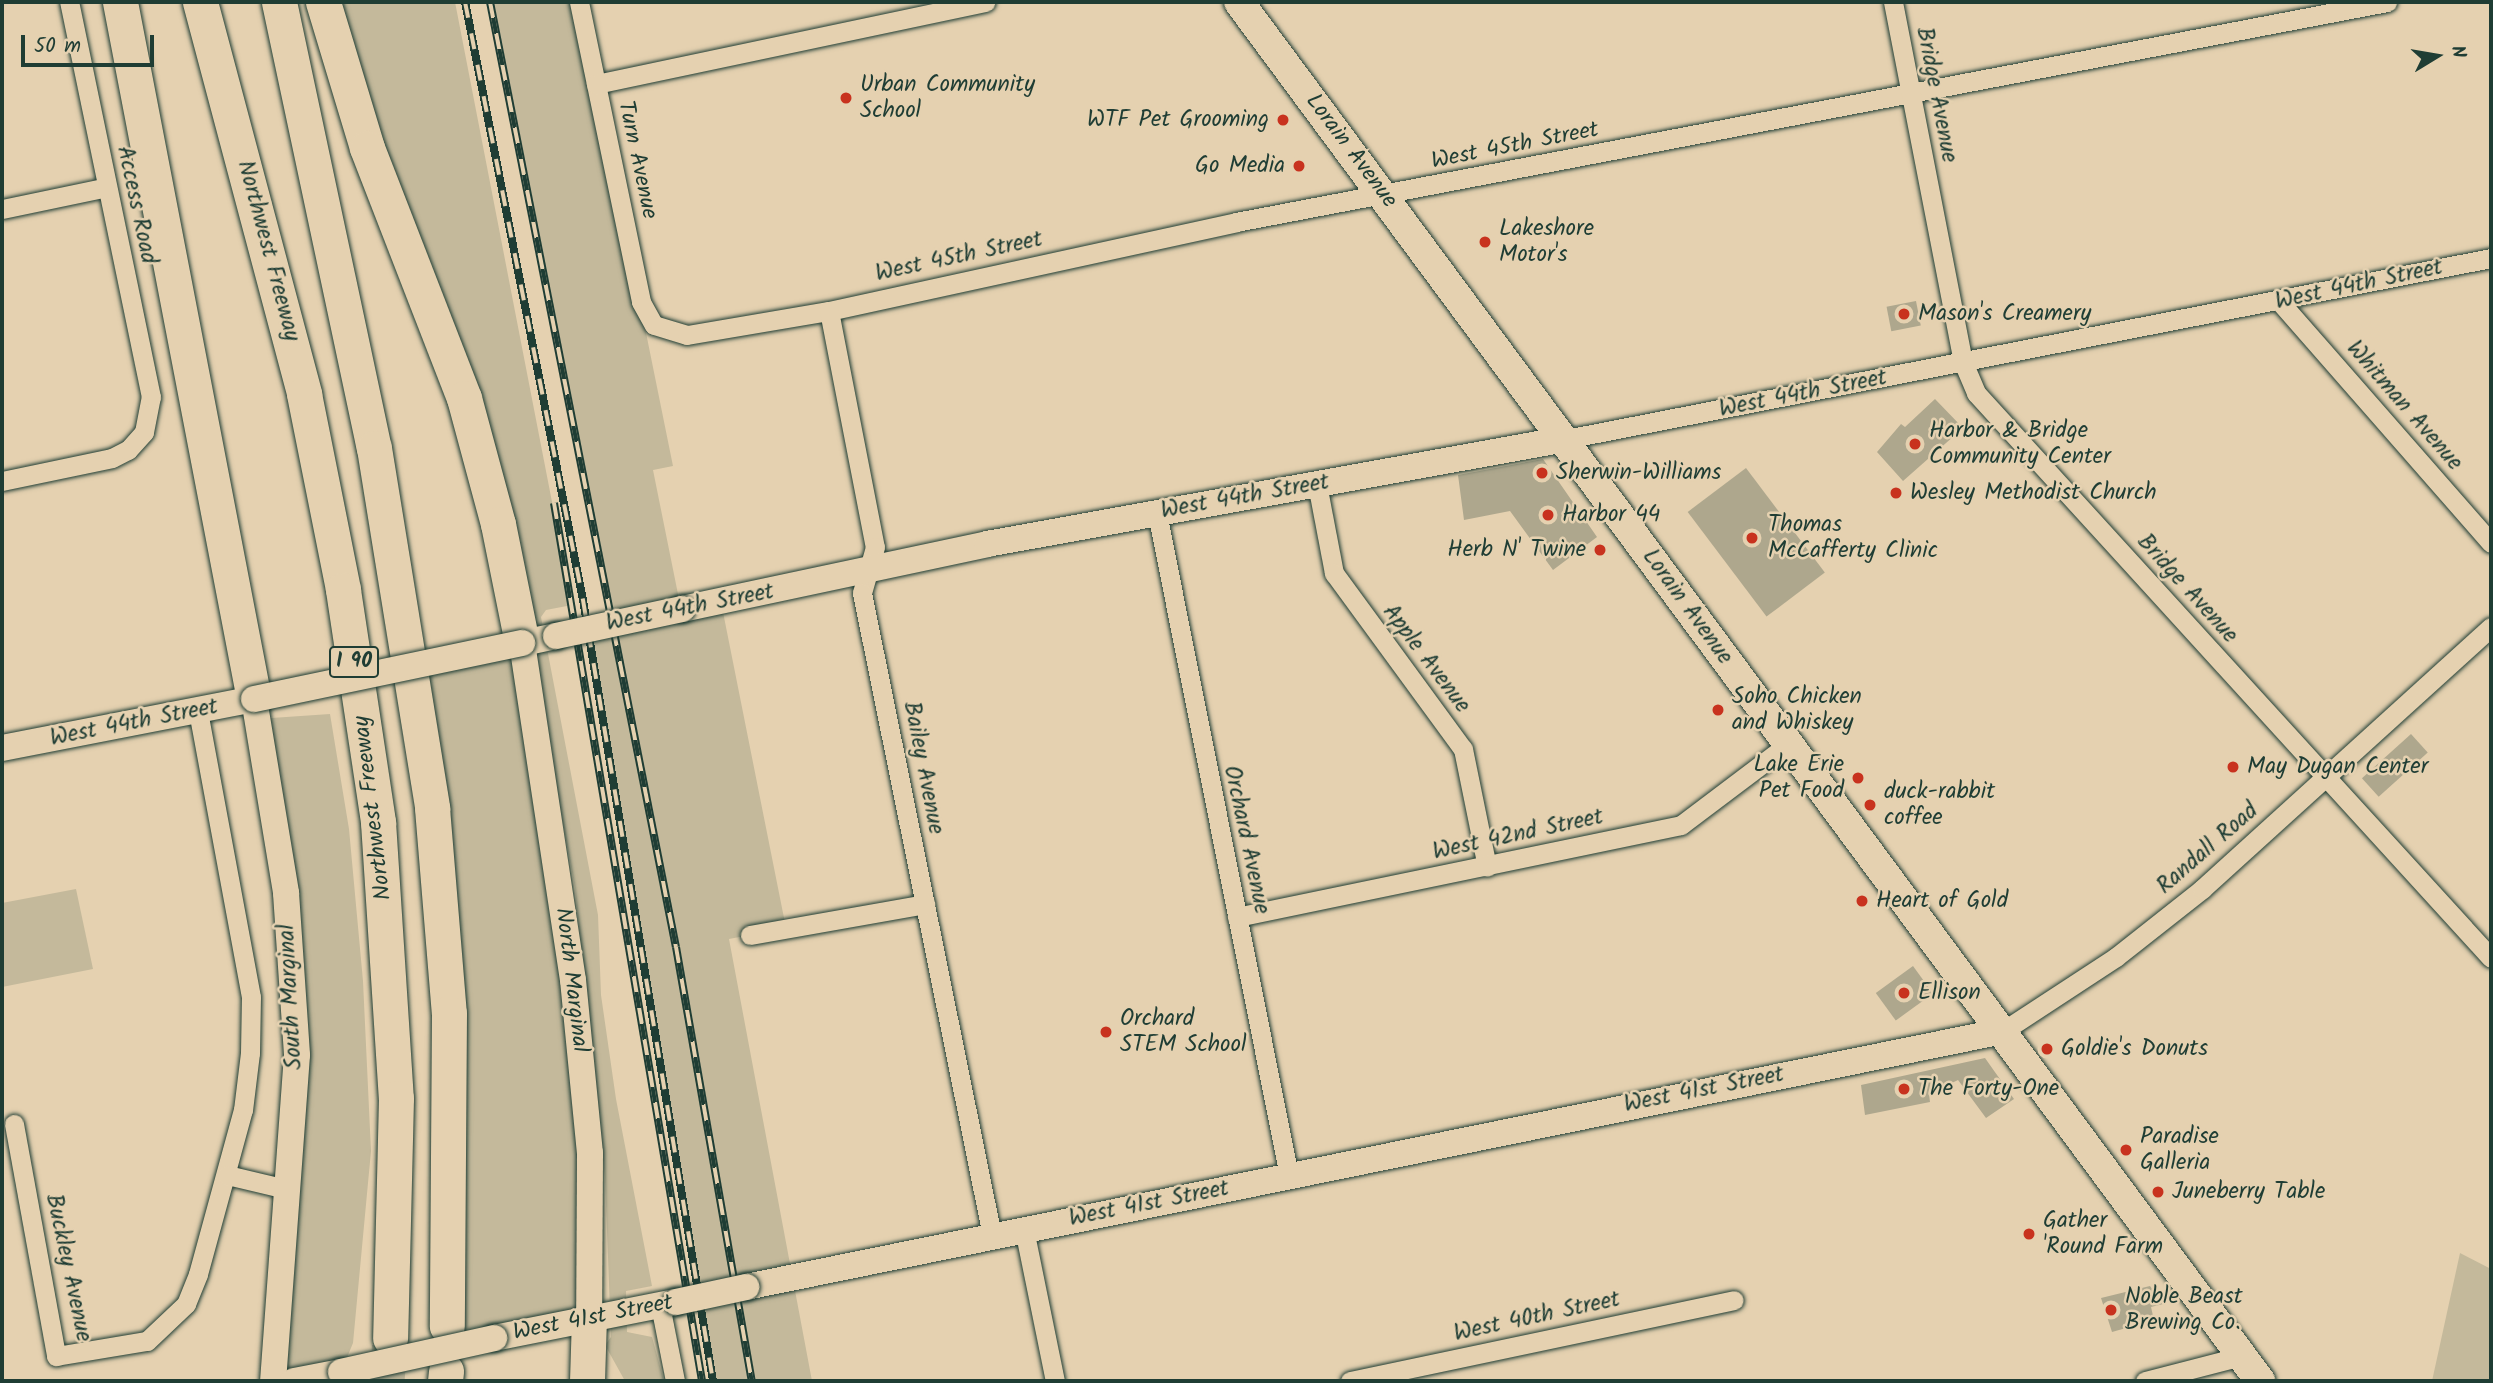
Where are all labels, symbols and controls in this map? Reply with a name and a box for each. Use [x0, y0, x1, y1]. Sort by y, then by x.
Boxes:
scale bar [24, 21, 158, 65]
north arrow [2402, 21, 2472, 91]
street label: Bridge Avenue [1909, 25, 1963, 165]
text: 50 m [34, 30, 81, 63]
text: N [2442, 43, 2473, 61]
place label: Urban Community School [860, 71, 1035, 125]
street label: Lorain Avenue [1299, 88, 1403, 214]
marker: Urban Community School [838, 90, 854, 106]
street label: Turn Avenue [611, 98, 663, 222]
place label: WTF Pet Grooming [1087, 106, 1269, 134]
marker: WTF Pet Grooming [1275, 112, 1291, 128]
street label: West 45th Street [1429, 116, 1601, 176]
street label: Access Road [110, 144, 162, 266]
place label: Go Media [1195, 152, 1285, 180]
street label: Northwest Freeway [231, 158, 305, 344]
marker: Go Media [1291, 158, 1307, 174]
place label: Lakeshore Motor's [1499, 215, 1594, 269]
street label: West 45th Street [873, 226, 1045, 288]
marker: Lakeshore Motor's [1477, 234, 1493, 250]
street label: West 44th Street [2273, 254, 2445, 316]
place label: Mason's Creamery [1918, 300, 2091, 328]
marker: Mason's Creamery [1896, 306, 1912, 322]
street label: Whitman Avenue [2340, 335, 2468, 477]
street label: West 44th Street [1717, 364, 1889, 424]
place label: Harbor & Bridge Community Center [1929, 417, 2111, 471]
marker: Harbor & Bridge Community Center [1907, 436, 1923, 452]
place label: Sherwin-Williams [1556, 459, 1721, 487]
marker: Sherwin-Williams [1534, 465, 1550, 481]
street label: West 44th Street [1159, 469, 1331, 525]
place label: Wesley Methodist Church [1910, 479, 2156, 507]
marker: Wesley Methodist Church [1888, 485, 1904, 501]
place label: Harbor 44 [1562, 501, 1660, 529]
marker: Harbor 44 [1540, 507, 1556, 523]
place label: Thomas McCafferty Clinic [1768, 511, 1938, 565]
marker: Thomas McCafferty Clinic [1742, 528, 1762, 548]
street label: Bridge Avenue [2131, 529, 2243, 649]
place label: Herb N' Twine [1447, 536, 1586, 564]
marker: Herb N' Twine [1592, 542, 1608, 558]
street label: Lorain Avenue [1636, 544, 1738, 670]
street label: West 44th Street [604, 578, 776, 638]
street label: Apple Avenue [1376, 599, 1476, 719]
road number: I 90 [328, 644, 380, 680]
place label: Soho Chicken and Whiskey [1732, 683, 1862, 737]
street label: West 44th Street [48, 693, 220, 753]
street label: Bailey Avenue [897, 699, 949, 837]
marker: Soho Chicken and Whiskey [1710, 702, 1726, 718]
street label: Northwest Freeway [348, 714, 398, 902]
place label: Lake Erie Pet Food [1753, 751, 1844, 805]
place label: May Dugan Center [2247, 753, 2428, 781]
marker: May Dugan Center [2225, 759, 2241, 775]
street label: Orchard Avenue [1217, 763, 1275, 917]
marker: Lake Erie Pet Food [1850, 770, 1866, 786]
place label: duck-rabbit coffee [1884, 778, 1995, 832]
marker: duck-rabbit coffee [1862, 797, 1878, 813]
street label: Randall Road [2152, 797, 2264, 901]
street label: West 42nd Street [1430, 803, 1606, 867]
place label: Heart of Gold [1876, 887, 2008, 915]
marker: Heart of Gold [1854, 893, 1870, 909]
street label: North Marginal [548, 906, 594, 1054]
street label: South Marginal [273, 923, 309, 1071]
place label: Ellison [1918, 979, 1981, 1007]
marker: Ellison [1896, 985, 1912, 1001]
place label: Orchard STEM School [1120, 1005, 1247, 1059]
marker: Orchard STEM School [1098, 1024, 1114, 1040]
place label: Goldie's Donuts [2061, 1035, 2208, 1063]
marker: Goldie's Donuts [2039, 1041, 2055, 1057]
street label: West 41st Street [1622, 1061, 1786, 1119]
place label: The Forty-One [1918, 1075, 2059, 1103]
marker: The Forty-One [1896, 1081, 1912, 1097]
place label: Paradise Galleria [2140, 1123, 2219, 1177]
marker: Paradise Galleria [2118, 1142, 2134, 1158]
street label: West 41st Street [1067, 1175, 1231, 1233]
place label: Juneberry Table [2172, 1178, 2325, 1206]
marker: Juneberry Table [2150, 1184, 2166, 1200]
street label: Buckley Avenue [39, 1192, 97, 1344]
place label: Gather 'Round Farm [2043, 1207, 2163, 1261]
marker: Gather 'Round Farm [2021, 1226, 2037, 1242]
place label: Noble Beast Brewing Co. [2125, 1283, 2243, 1337]
street label: West 40th Street [1451, 1286, 1623, 1348]
street label: West 41st Street [511, 1289, 675, 1347]
marker: Noble Beast Brewing Co. [2103, 1302, 2119, 1318]

